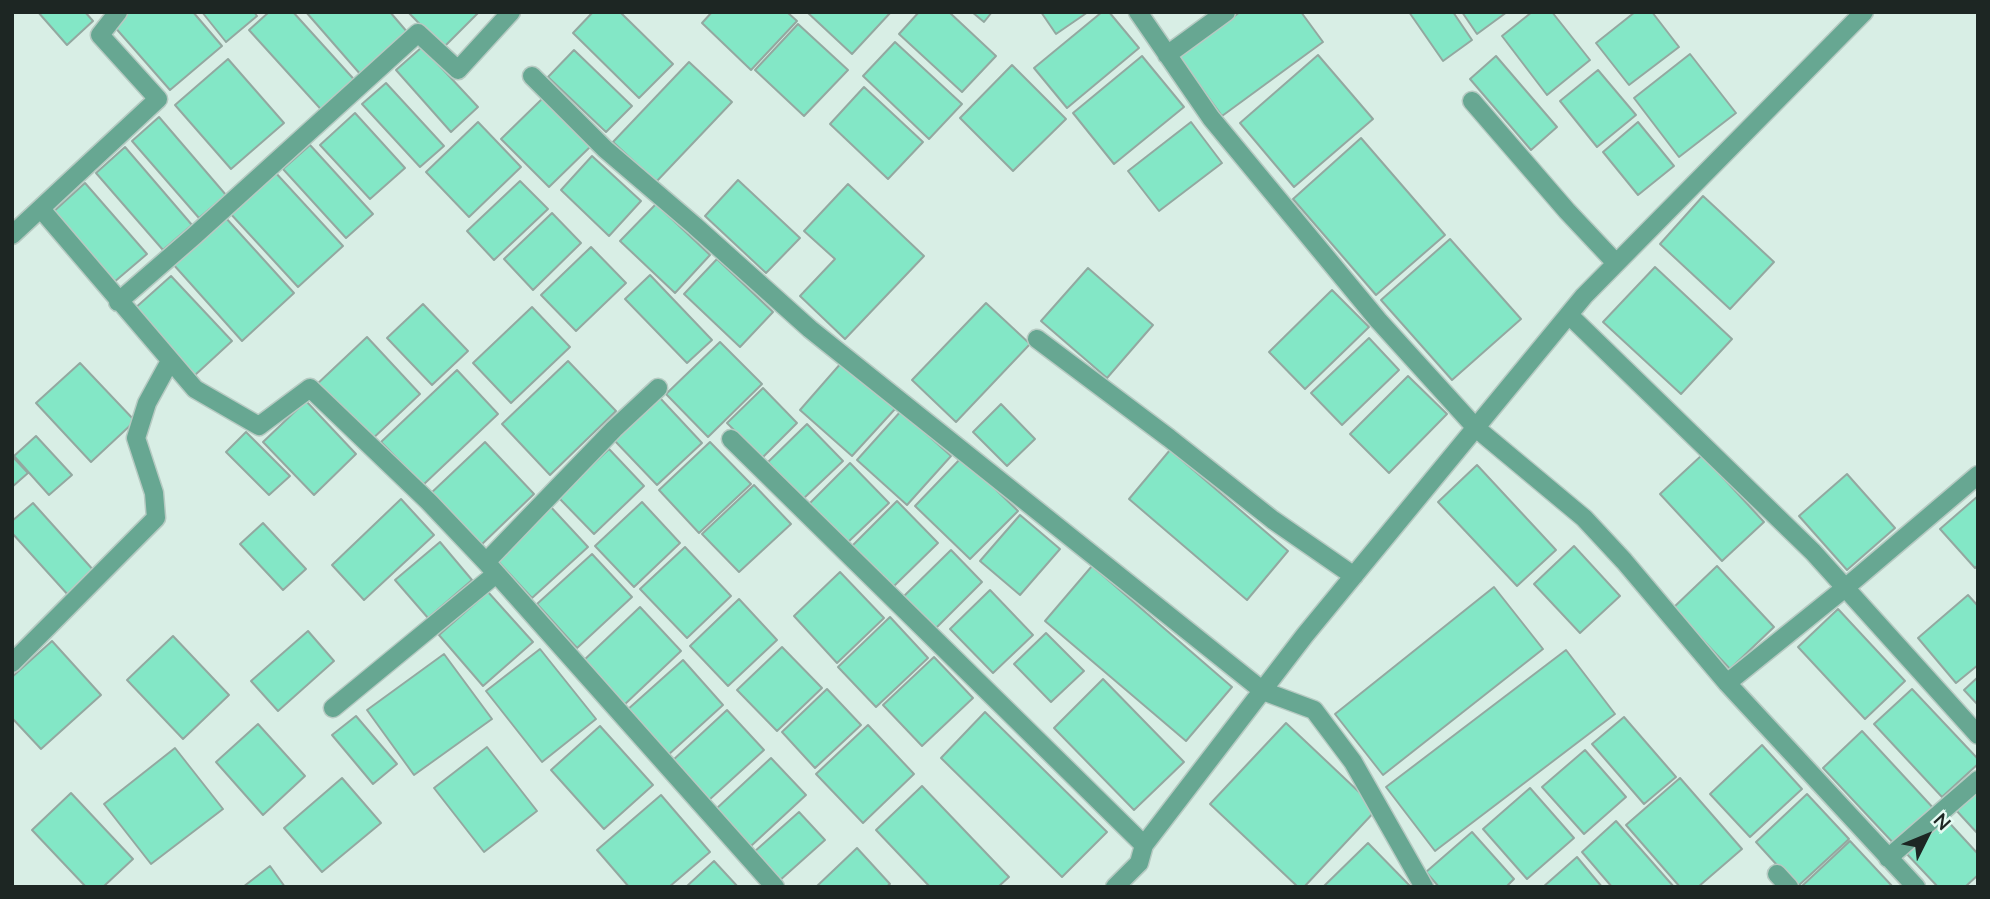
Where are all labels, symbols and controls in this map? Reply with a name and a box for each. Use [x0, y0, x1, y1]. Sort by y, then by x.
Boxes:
north arrow [1892, 801, 1962, 871]
text: N [1929, 808, 1956, 835]

